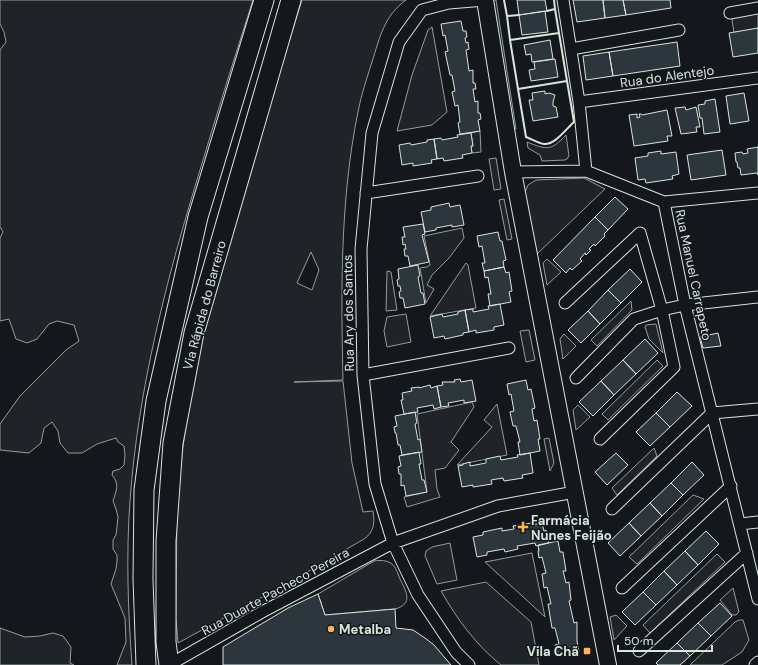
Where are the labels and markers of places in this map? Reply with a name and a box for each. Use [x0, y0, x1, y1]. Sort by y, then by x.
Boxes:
place label: Farmácia Nunes Feijão [531, 512, 612, 544]
marker: Farmácia Nunes Feijão [518, 522, 528, 532]
place label: Metalba [339, 621, 391, 638]
marker: Metalba [326, 624, 336, 634]
place label: Vila Chã [527, 643, 579, 660]
marker: Vila Chã [582, 646, 592, 656]

